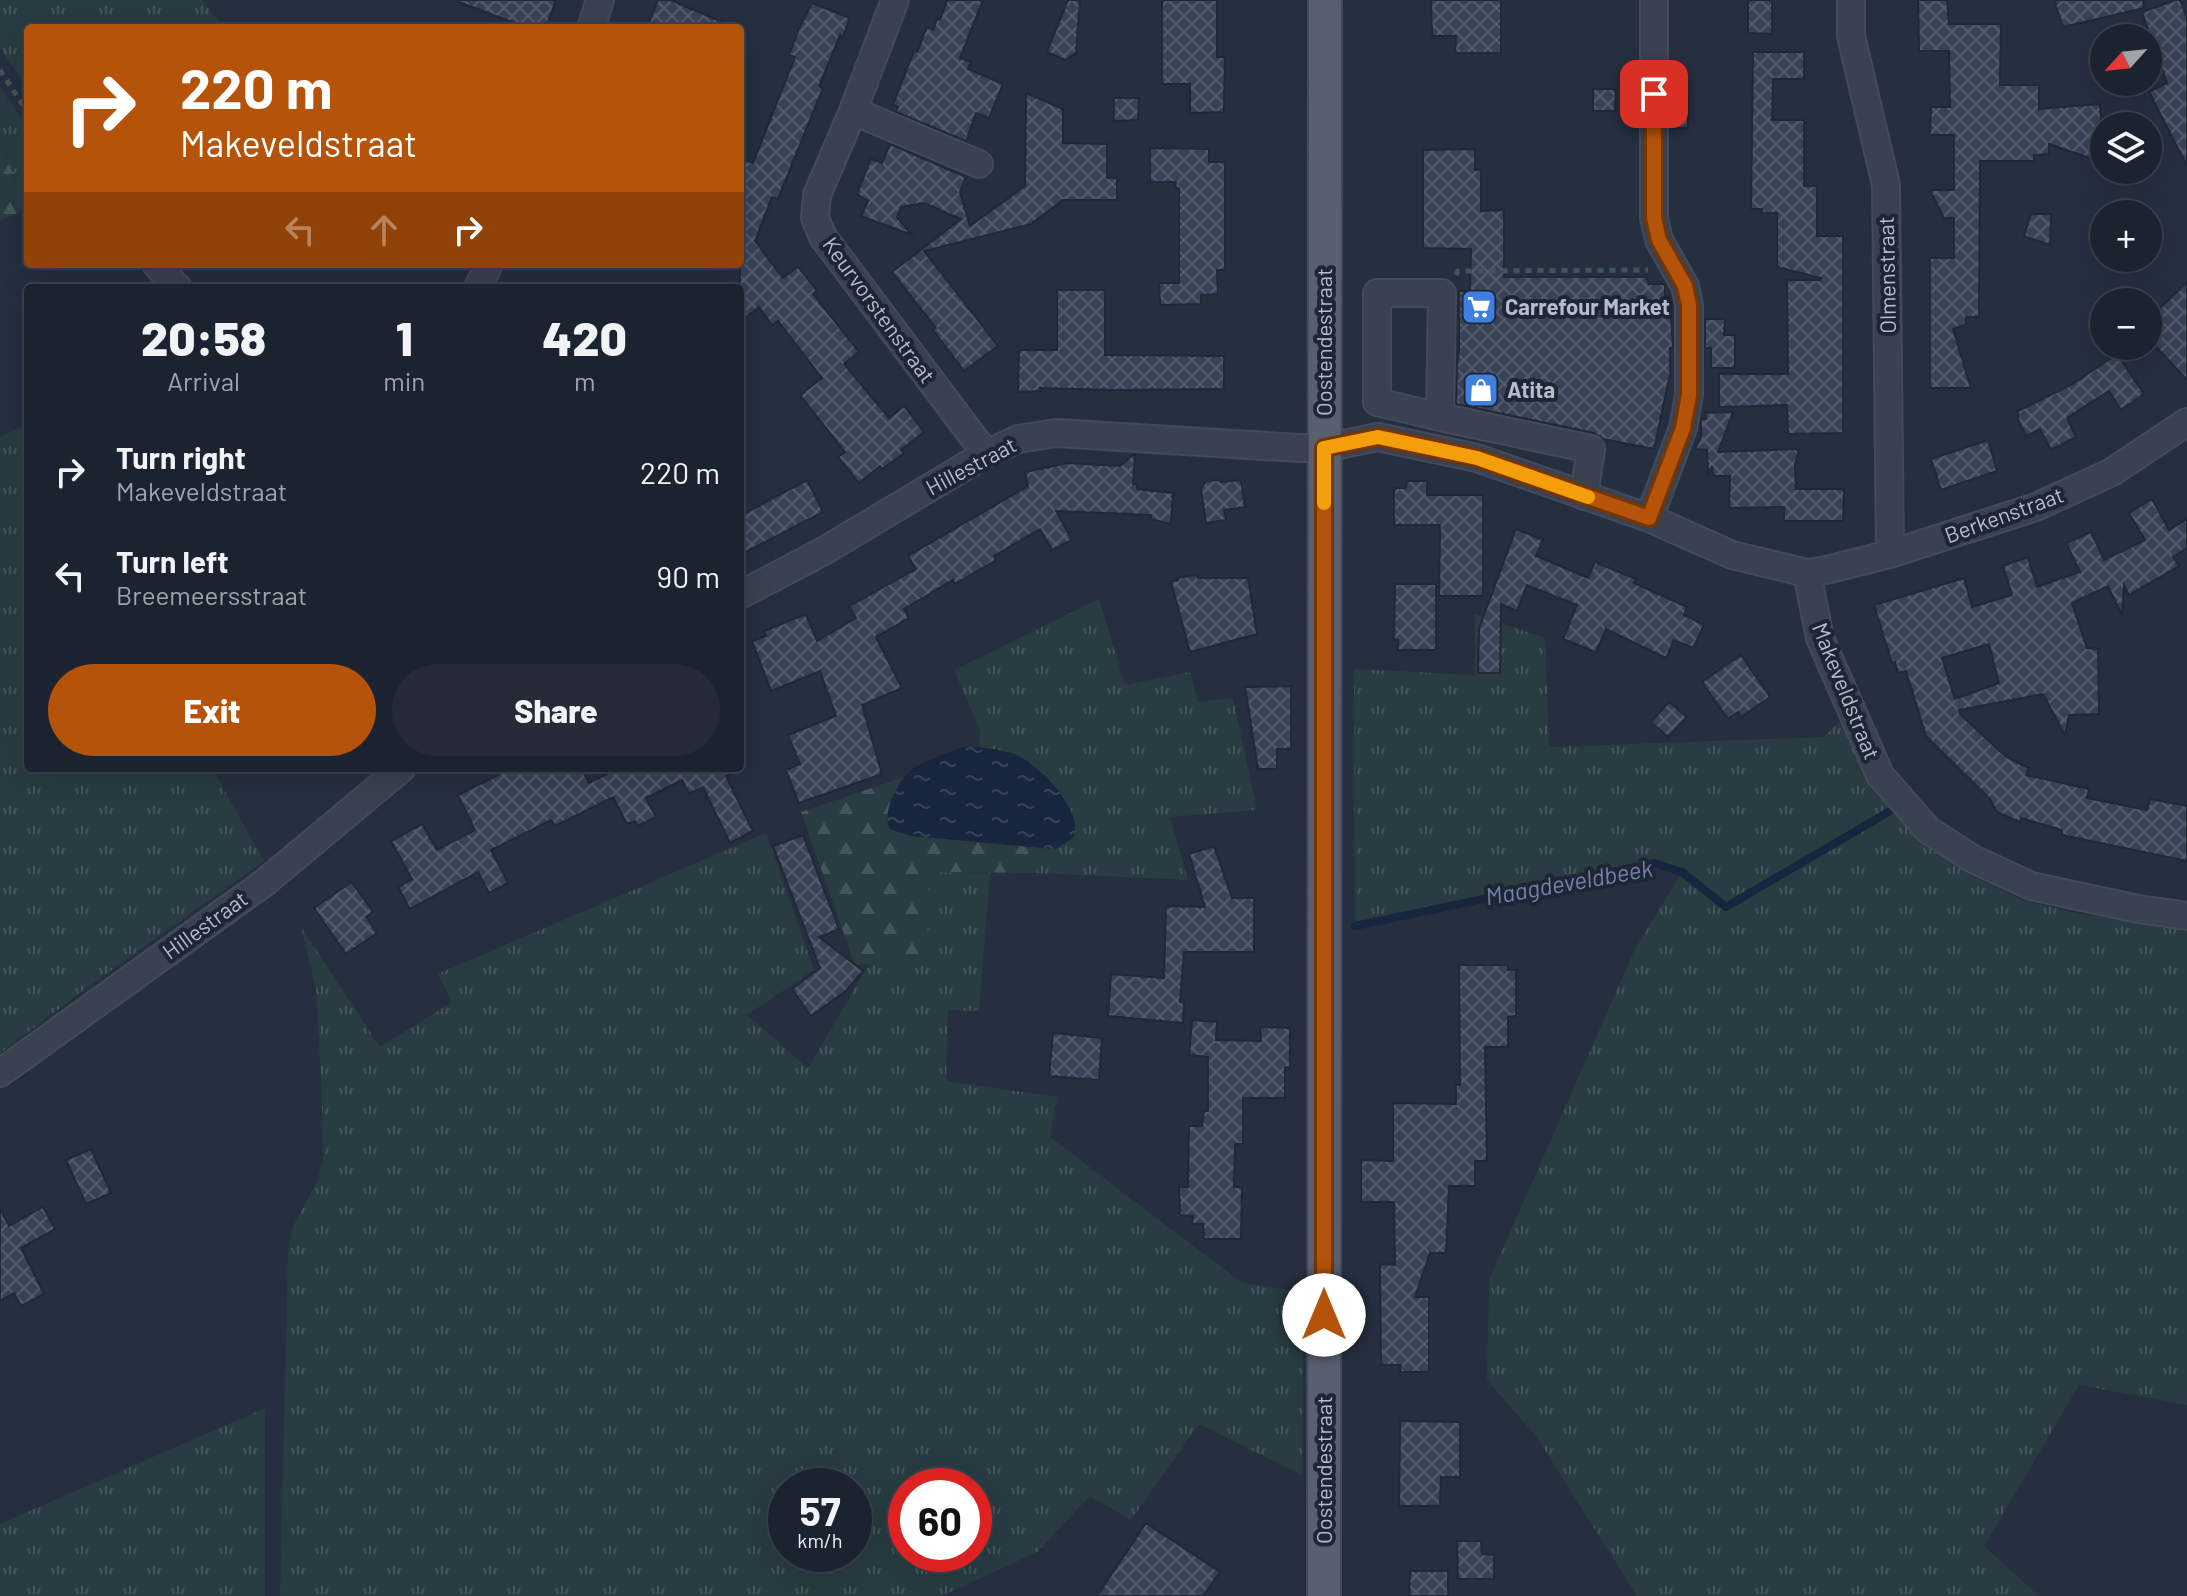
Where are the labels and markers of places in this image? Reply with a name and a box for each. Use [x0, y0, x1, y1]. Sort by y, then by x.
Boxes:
pin [1620, 60, 1688, 128]
supermarket icon: Carrefour Market [1460, 288, 1498, 326]
place label: Carrefour Market [1505, 293, 1670, 319]
shop icon: Atita [1462, 371, 1500, 409]
place label: Atita [1507, 376, 1555, 402]

